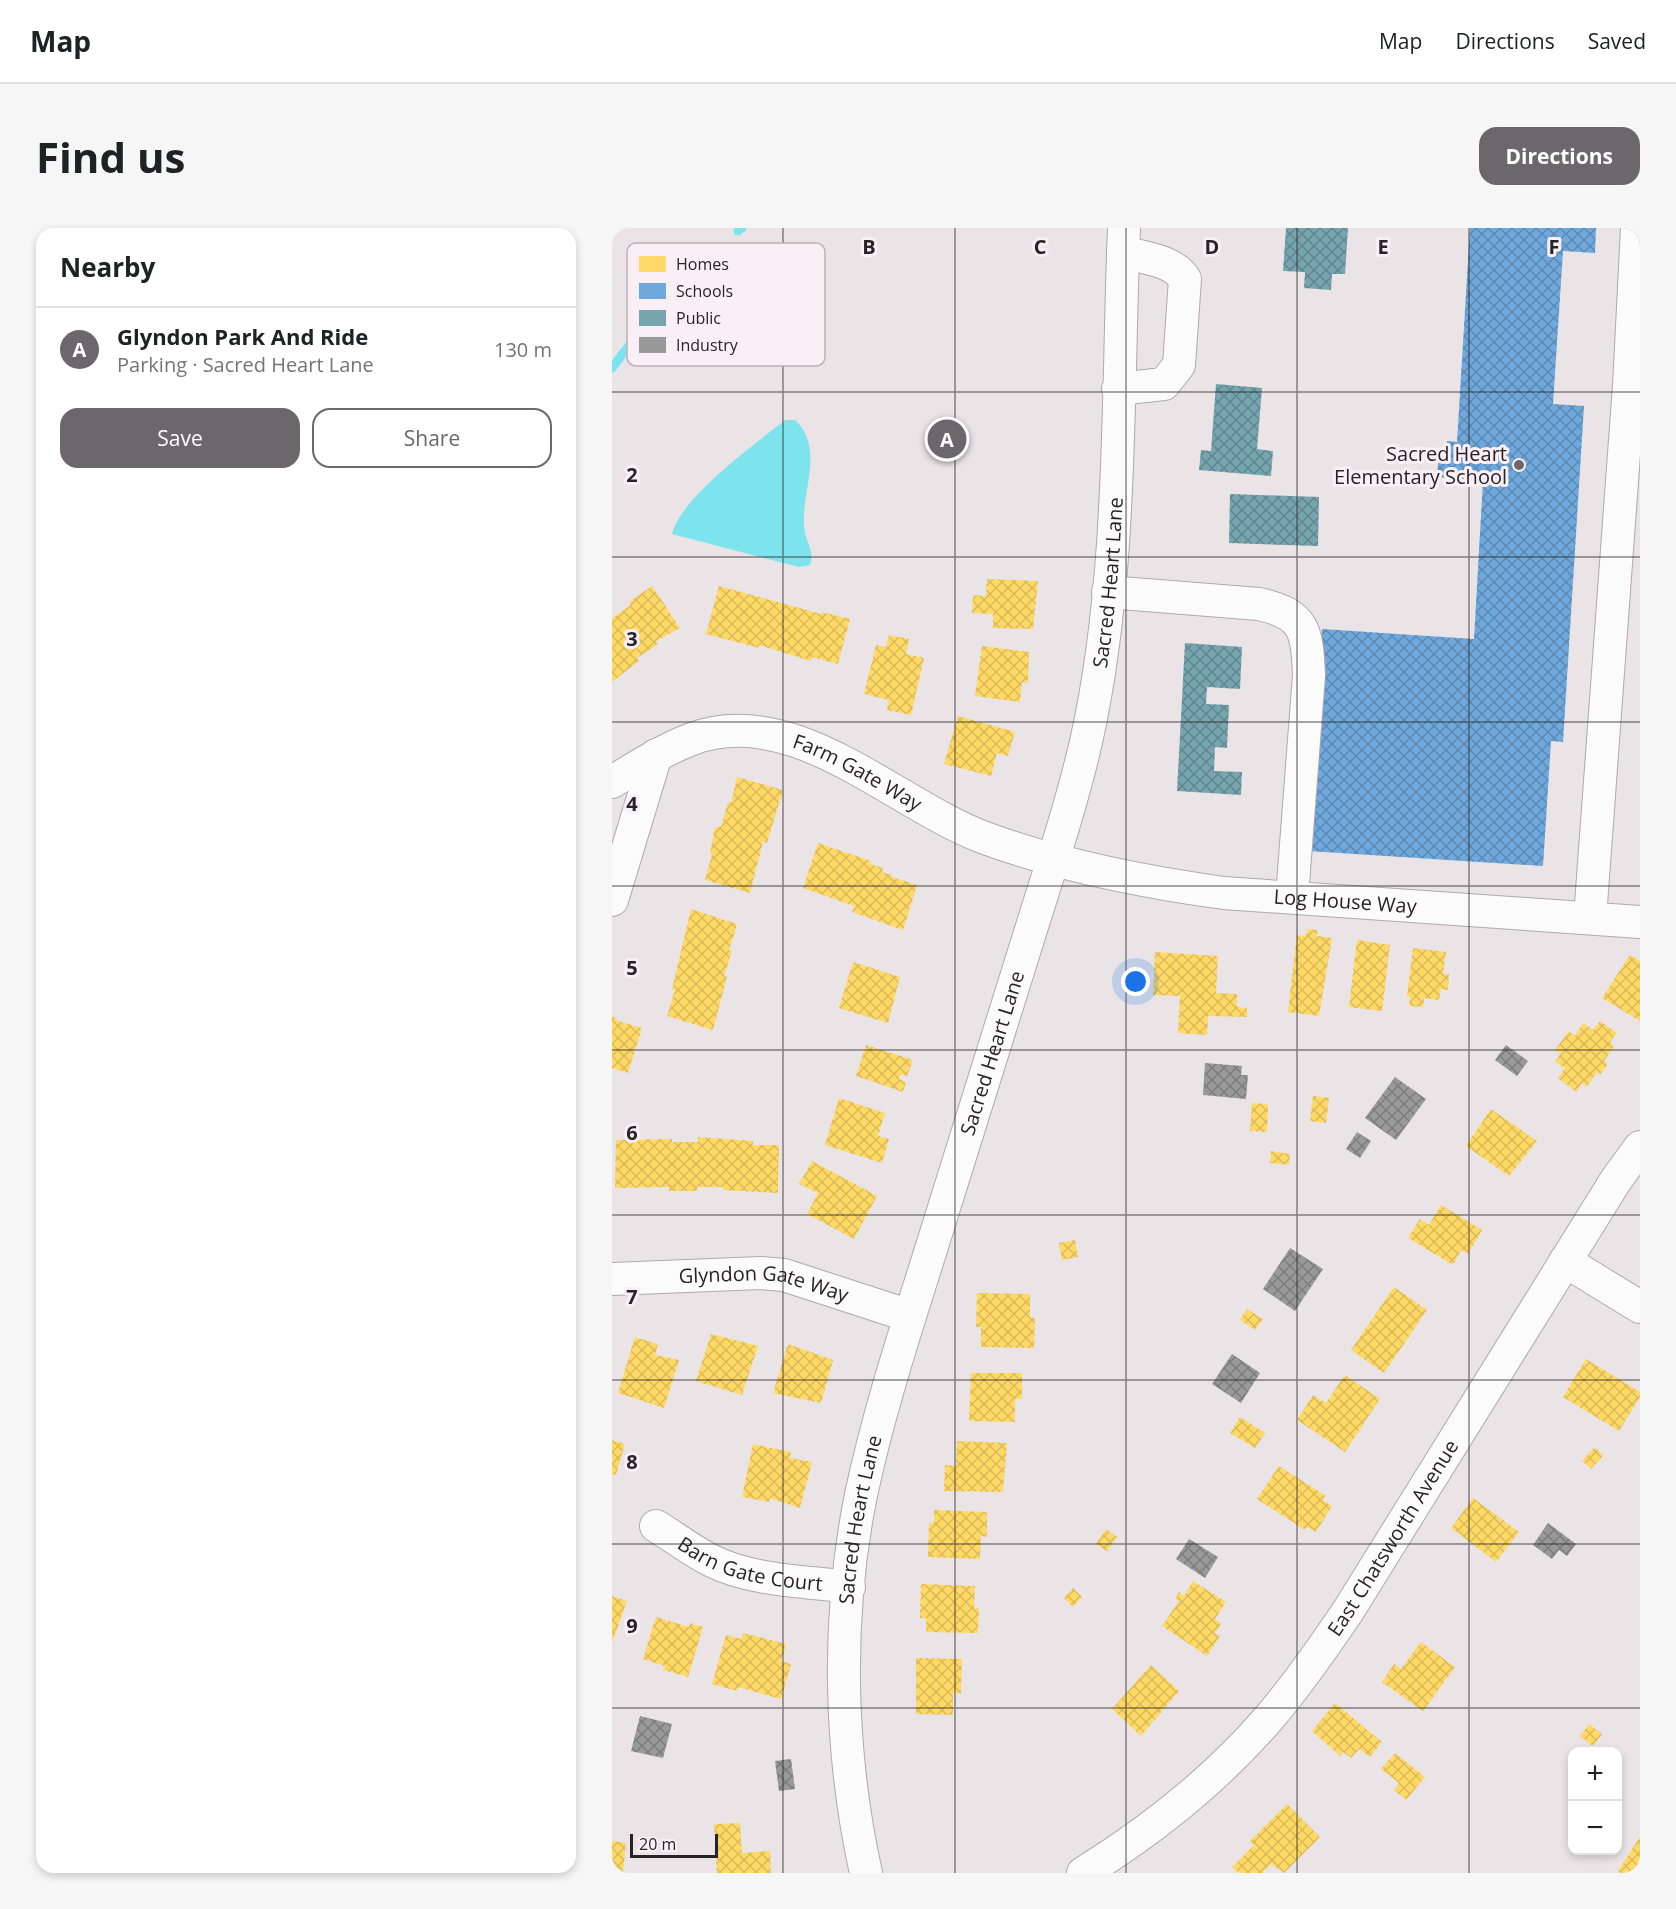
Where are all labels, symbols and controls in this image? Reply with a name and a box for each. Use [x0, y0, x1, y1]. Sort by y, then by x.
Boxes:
text: Map [30, 22, 91, 60]
text: Map [1379, 27, 1422, 55]
text: Directions [1455, 27, 1555, 55]
text: Saved [1588, 27, 1646, 55]
button: Directions [1479, 127, 1640, 185]
text: Find us [36, 128, 185, 185]
text: B [862, 233, 876, 260]
text: C [1034, 233, 1047, 260]
text: D [1205, 233, 1219, 260]
text: E [1377, 233, 1389, 260]
text: F [1549, 233, 1559, 260]
legend [627, 243, 825, 366]
text: Nearby [60, 249, 155, 285]
text: Homes [676, 253, 729, 275]
text: Schools [676, 280, 733, 302]
text: Public [676, 307, 721, 329]
text: Glyndon Park And Ride [117, 321, 368, 351]
text: Industry [676, 334, 739, 356]
text: A [73, 336, 86, 363]
text: 130 m [494, 336, 552, 363]
text: Parking · Sacred Heart Lane [117, 351, 374, 378]
button: Save [60, 408, 300, 468]
button: Share [312, 408, 552, 468]
pin: A [928, 416, 966, 462]
place label: Sacred Heart Elementary School [1334, 440, 1507, 490]
marker: Sacred Heart Elementary School [1512, 458, 1526, 472]
text: 2 [626, 461, 638, 488]
street label: Sacred Heart Lane [1086, 497, 1129, 670]
text: 3 [626, 625, 638, 652]
street label: Farm Gate Way [790, 727, 928, 817]
text: 4 [626, 790, 638, 817]
street label: Log House Way [1273, 883, 1419, 919]
text: 5 [626, 954, 638, 981]
street label: Sacred Heart Lane [954, 967, 1030, 1139]
your location [1121, 967, 1150, 996]
text: 6 [626, 1119, 638, 1146]
street label: Glyndon Gate Way [678, 1259, 853, 1308]
text: 7 [626, 1283, 638, 1310]
street label: Sacred Heart Lane [832, 1432, 888, 1605]
street label: East Chatsworth Avenue [1321, 1434, 1464, 1641]
text: 8 [626, 1448, 638, 1475]
street label: Barn Gate Court [673, 1530, 824, 1597]
text: 9 [626, 1612, 638, 1639]
map controls [1568, 1747, 1622, 1855]
button: + [1568, 1747, 1622, 1801]
button: − [1568, 1801, 1622, 1855]
scale bar [630, 1831, 718, 1858]
text: 20 m [639, 1833, 676, 1855]

